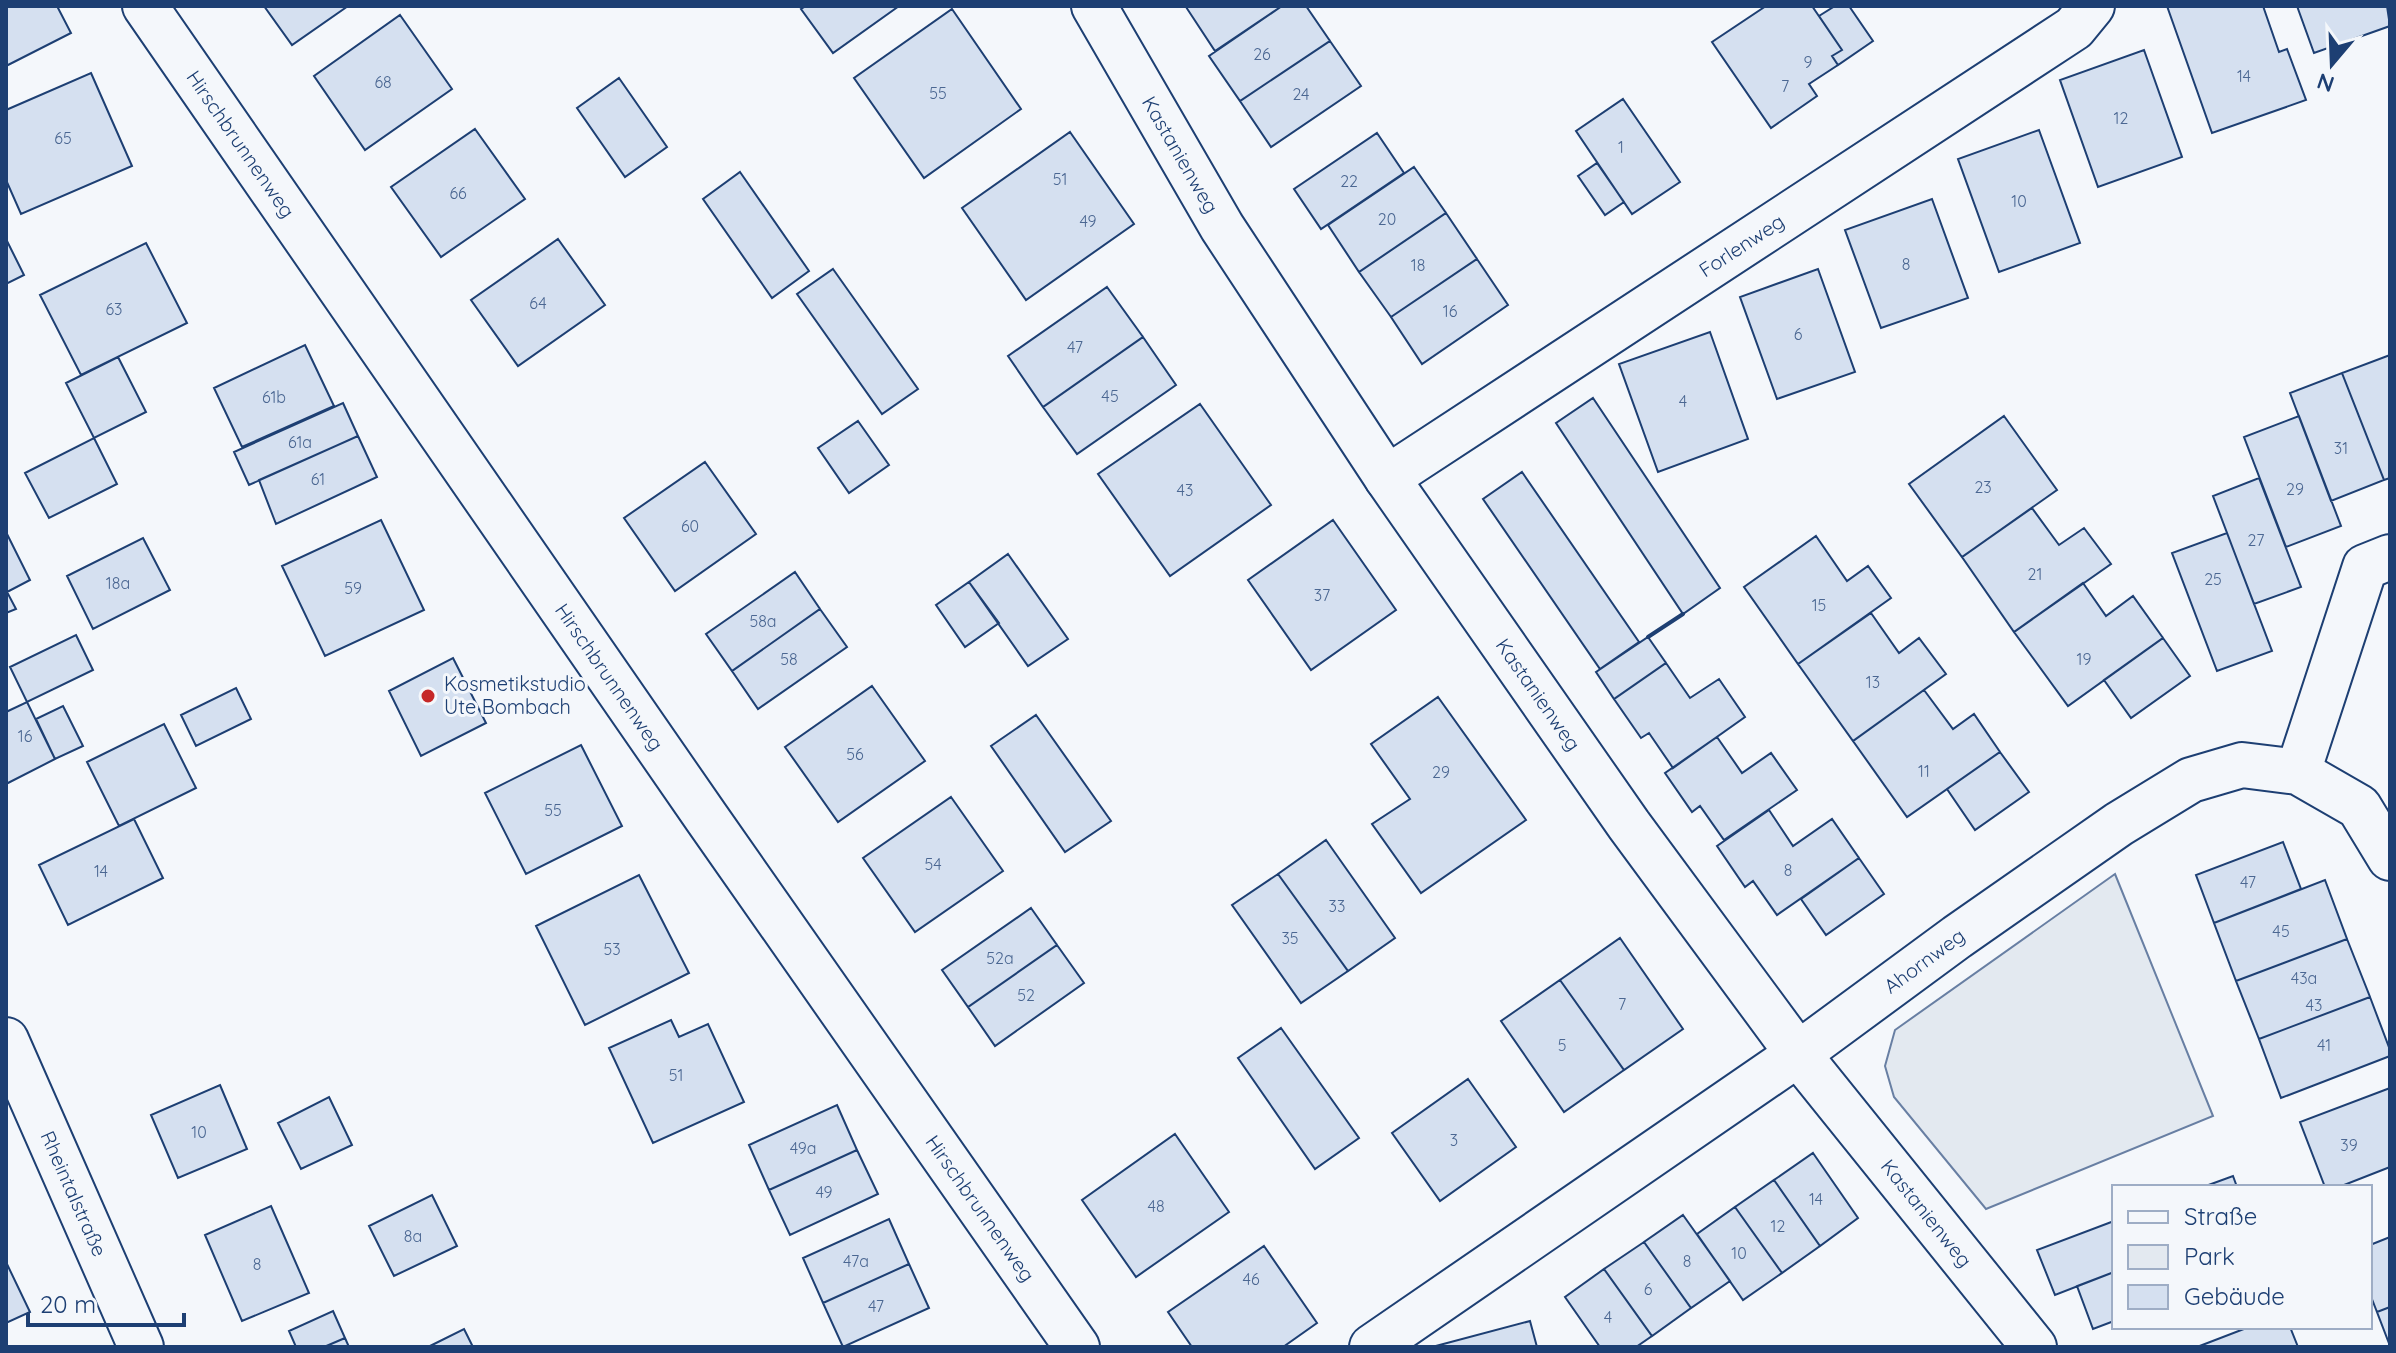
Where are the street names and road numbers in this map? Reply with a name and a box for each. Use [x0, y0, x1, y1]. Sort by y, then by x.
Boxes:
street label: Hirschbrunnenweg [181, 65, 301, 222]
street label: Kastanienweg [1137, 91, 1224, 218]
street label: Forlenweg [1694, 208, 1789, 282]
street label: Hirschbrunnenweg [550, 598, 669, 755]
street label: Kastanienweg [1491, 633, 1586, 755]
street label: Ahornweg [1879, 922, 1969, 999]
street label: Rheintalstraße [36, 1127, 113, 1260]
street label: Hirschbrunnenweg [920, 1130, 1040, 1286]
street label: Kastanienweg [1876, 1154, 1978, 1272]

